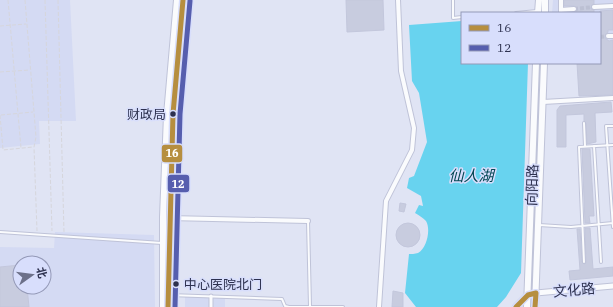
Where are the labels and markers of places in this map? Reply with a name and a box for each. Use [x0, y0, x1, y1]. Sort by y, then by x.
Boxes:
place label: 财政局 [127, 106, 166, 123]
marker: 财政局 [168, 109, 178, 119]
place label: 中心医院北门 [184, 276, 262, 293]
marker: 中心医院北门 [171, 279, 181, 289]

